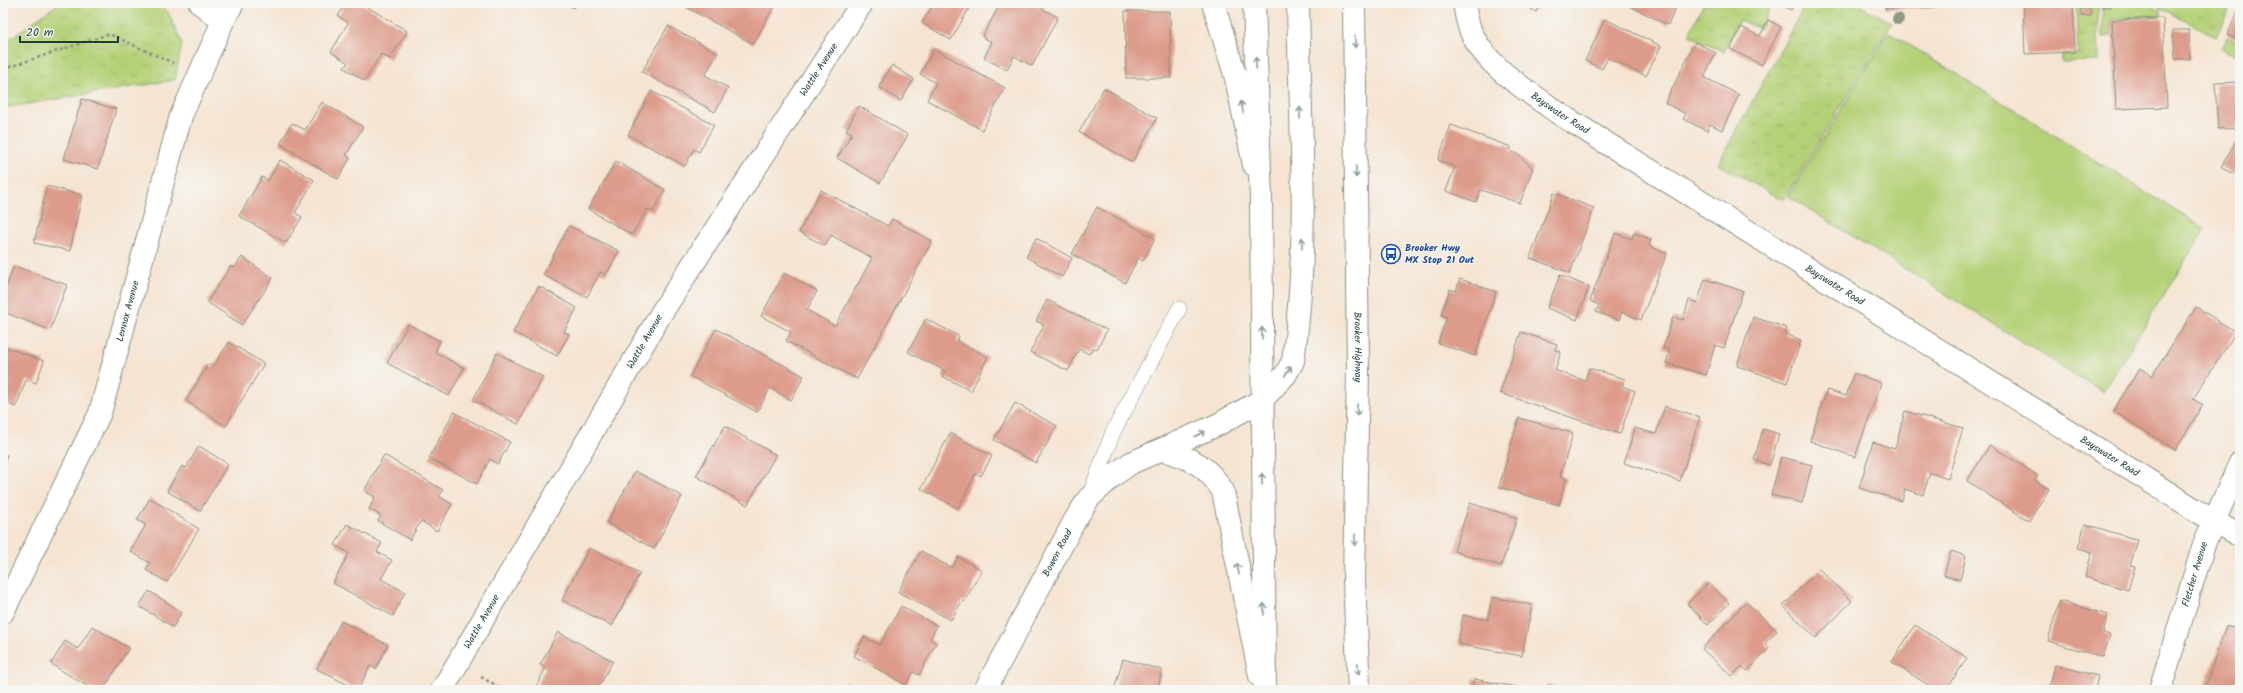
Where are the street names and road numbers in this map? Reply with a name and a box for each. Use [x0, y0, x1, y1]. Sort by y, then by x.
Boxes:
street label: Wattle Avenue [796, 39, 842, 100]
street label: Bayswater Road [1527, 88, 1593, 139]
street label: Bayswater Road [1802, 261, 1868, 310]
street label: Lennox Avenue [112, 278, 144, 344]
street label: Wattle Avenue [623, 311, 667, 372]
street label: Brooker Highway [1349, 312, 1366, 383]
street label: Bayswater Road [2077, 432, 2143, 481]
street label: Bowen Road [1038, 526, 1077, 580]
street label: Fletcher Avenue [2178, 539, 2212, 609]
street label: Wattle Avenue [460, 591, 504, 652]

